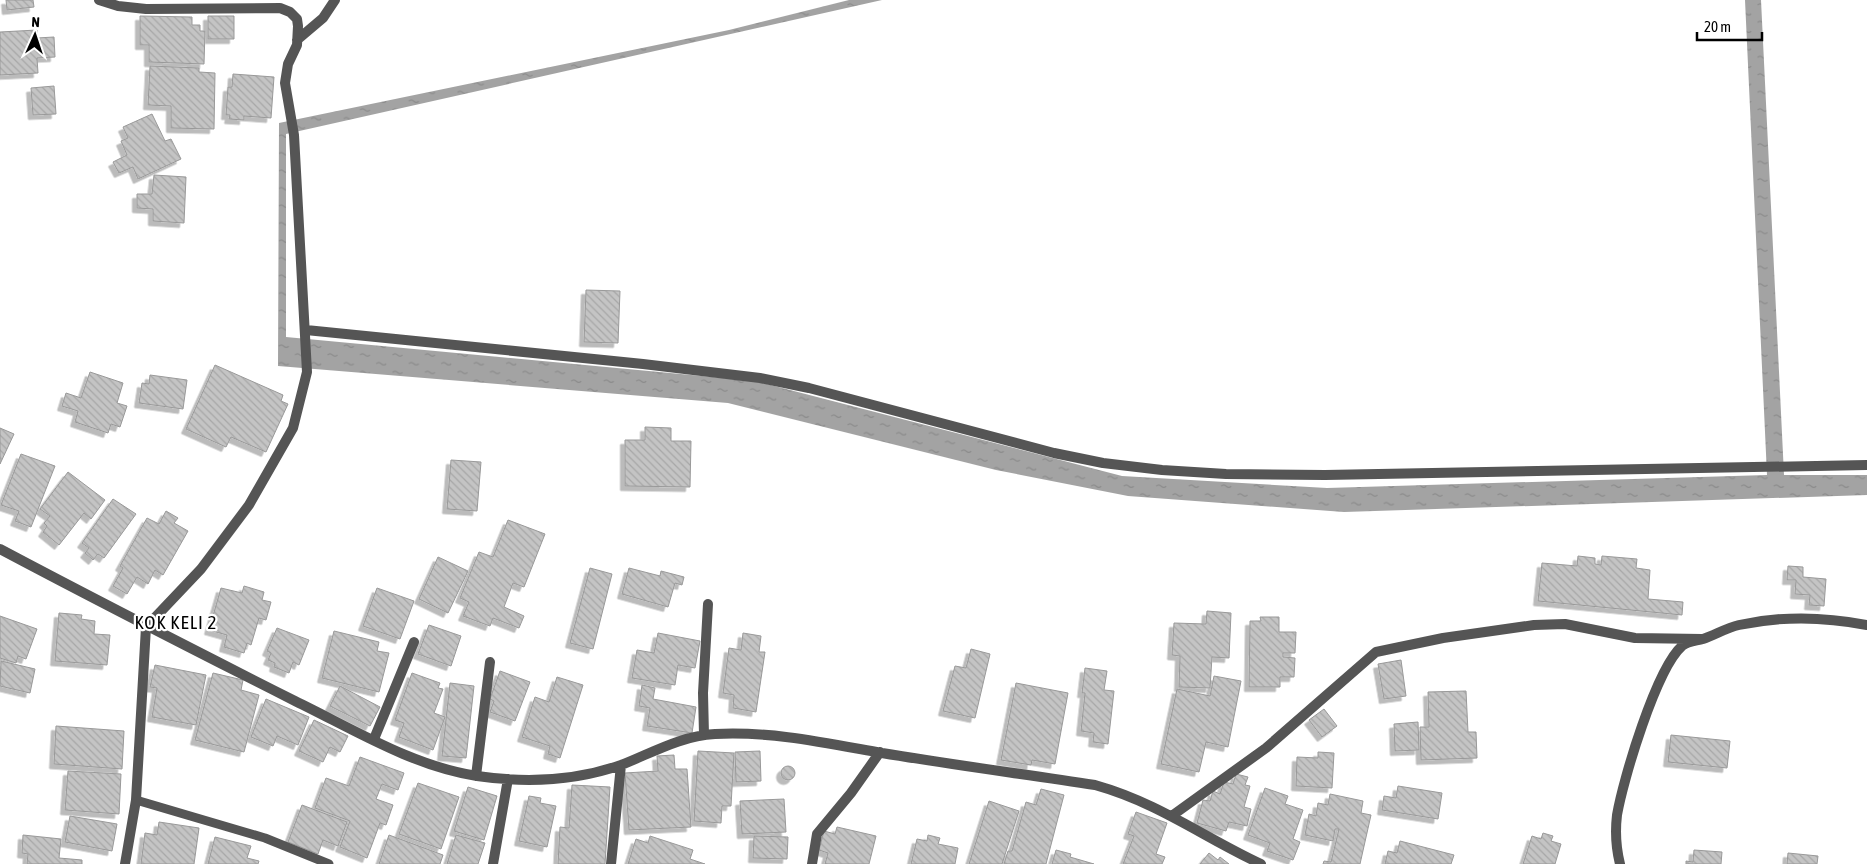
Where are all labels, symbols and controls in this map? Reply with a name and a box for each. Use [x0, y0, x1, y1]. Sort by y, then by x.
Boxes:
north arrow [10, 10, 60, 60]
scale bar [1697, 10, 1762, 42]
text: N [31, 14, 40, 30]
text: 20 m [1704, 18, 1731, 35]
district label: KOK KELI 2 [135, 611, 217, 633]

